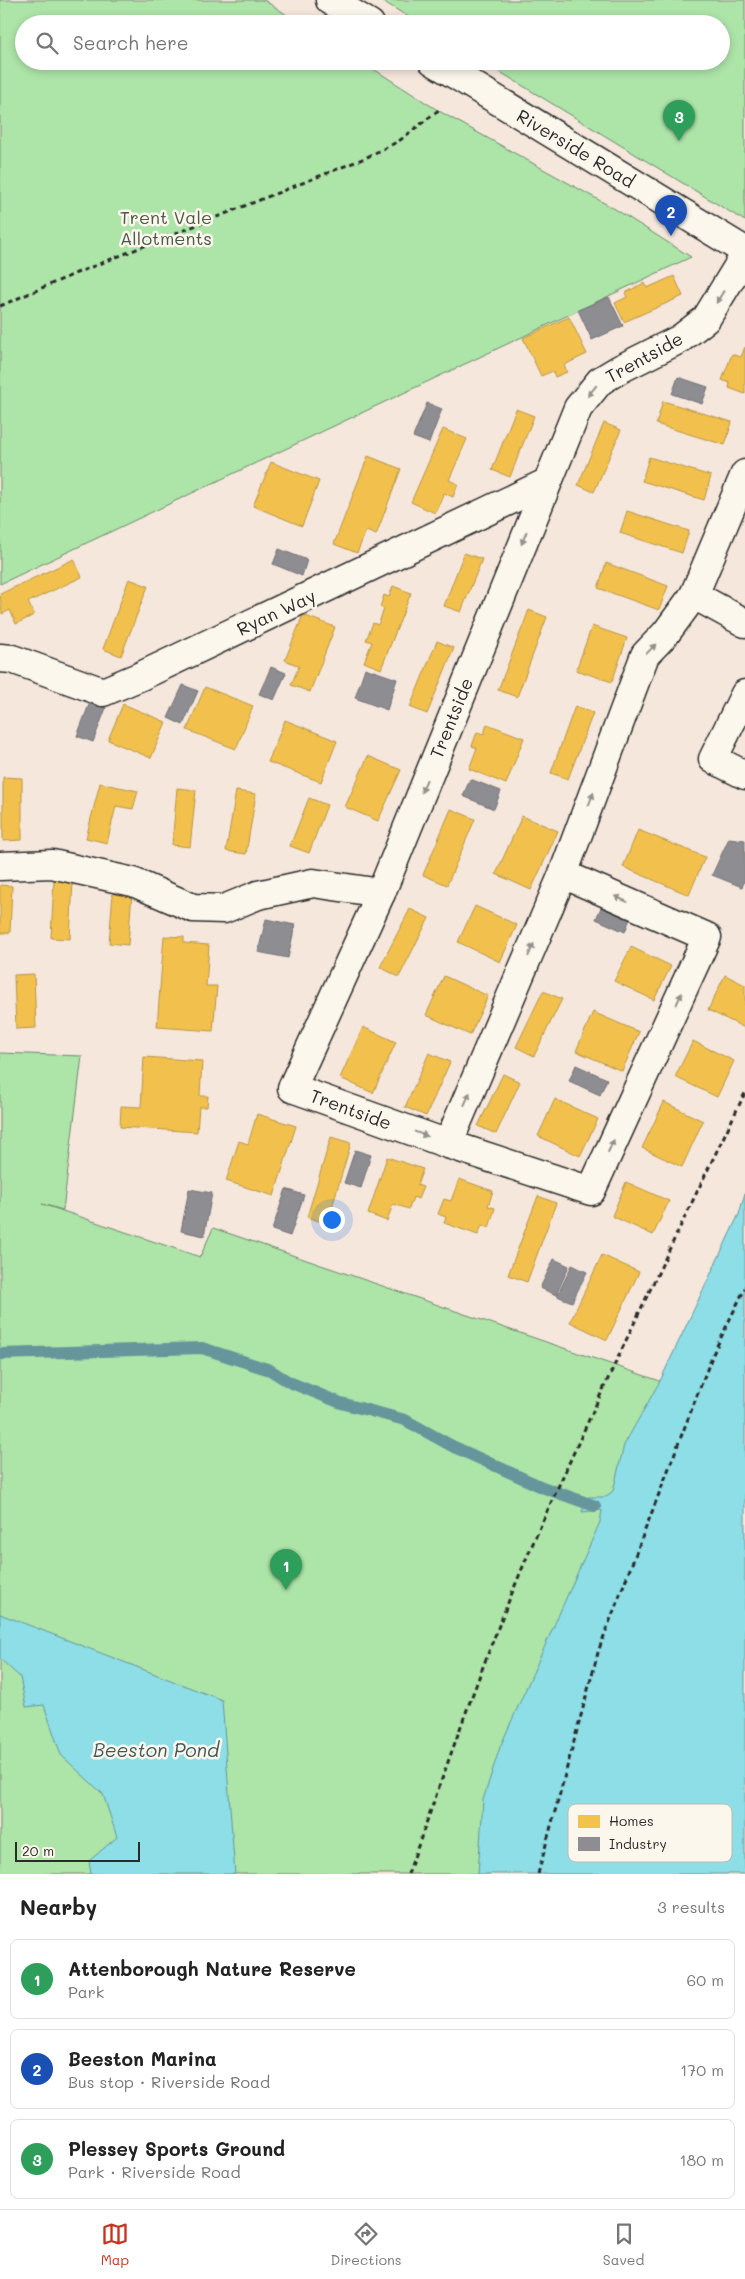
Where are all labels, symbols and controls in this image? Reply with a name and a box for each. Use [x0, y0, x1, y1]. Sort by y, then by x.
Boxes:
search box [15, 15, 730, 70]
icon: search [33, 29, 61, 57]
text: Search here [73, 30, 189, 55]
pin: 3 [663, 100, 695, 141]
street label: Riverside Road [512, 103, 640, 193]
pin: 2 [655, 195, 687, 236]
park label: Trent Vale Allotments [120, 205, 212, 250]
one-way arrow [715, 290, 724, 303]
street label: Trentside [601, 326, 687, 388]
one-way arrow [586, 384, 597, 397]
one-way arrow [519, 531, 527, 545]
street label: Ryan Way [233, 583, 319, 641]
one-way arrow [645, 643, 657, 655]
street label: Trentside [424, 674, 478, 762]
one-way arrow [419, 779, 427, 793]
one-way arrow [587, 791, 595, 806]
one-way arrow [614, 895, 628, 903]
one-way arrow [527, 943, 535, 957]
one-way arrow [675, 992, 683, 1006]
street label: Trentside [307, 1083, 395, 1135]
one-way arrow [463, 1092, 471, 1106]
one-way arrow [413, 1131, 428, 1138]
one-way arrow [607, 1139, 615, 1153]
your location [319, 1207, 345, 1233]
pin: 1 [270, 1549, 302, 1590]
water label: Beeston Pond [93, 1737, 220, 1762]
legend [568, 1804, 732, 1862]
text: Homes [609, 1811, 654, 1830]
text: Industry [609, 1834, 667, 1853]
scale bar [15, 1839, 140, 1862]
text: 20 m [22, 1841, 54, 1860]
text: Nearby [20, 1893, 97, 1920]
text: 3 results [657, 1896, 725, 1917]
text: Attenborough Nature Reserve [68, 1956, 356, 1981]
text: 1 [33, 1969, 41, 1990]
text: 60 m [687, 1969, 724, 1990]
text: Park [68, 1981, 104, 2002]
text: Beeston Marina [68, 2046, 217, 2071]
text: 2 [33, 2059, 41, 2080]
text: 170 m [680, 2059, 724, 2080]
text: Bus stop · Riverside Road [68, 2071, 270, 2092]
text: Plessey Sports Ground [68, 2136, 285, 2161]
text: 3 [32, 2149, 42, 2170]
text: 180 m [679, 2149, 724, 2170]
text: Park · Riverside Road [68, 2161, 241, 2182]
tab: Map [101, 2220, 129, 2269]
tab: Directions [330, 2220, 402, 2269]
tab: Saved [603, 2220, 644, 2269]

